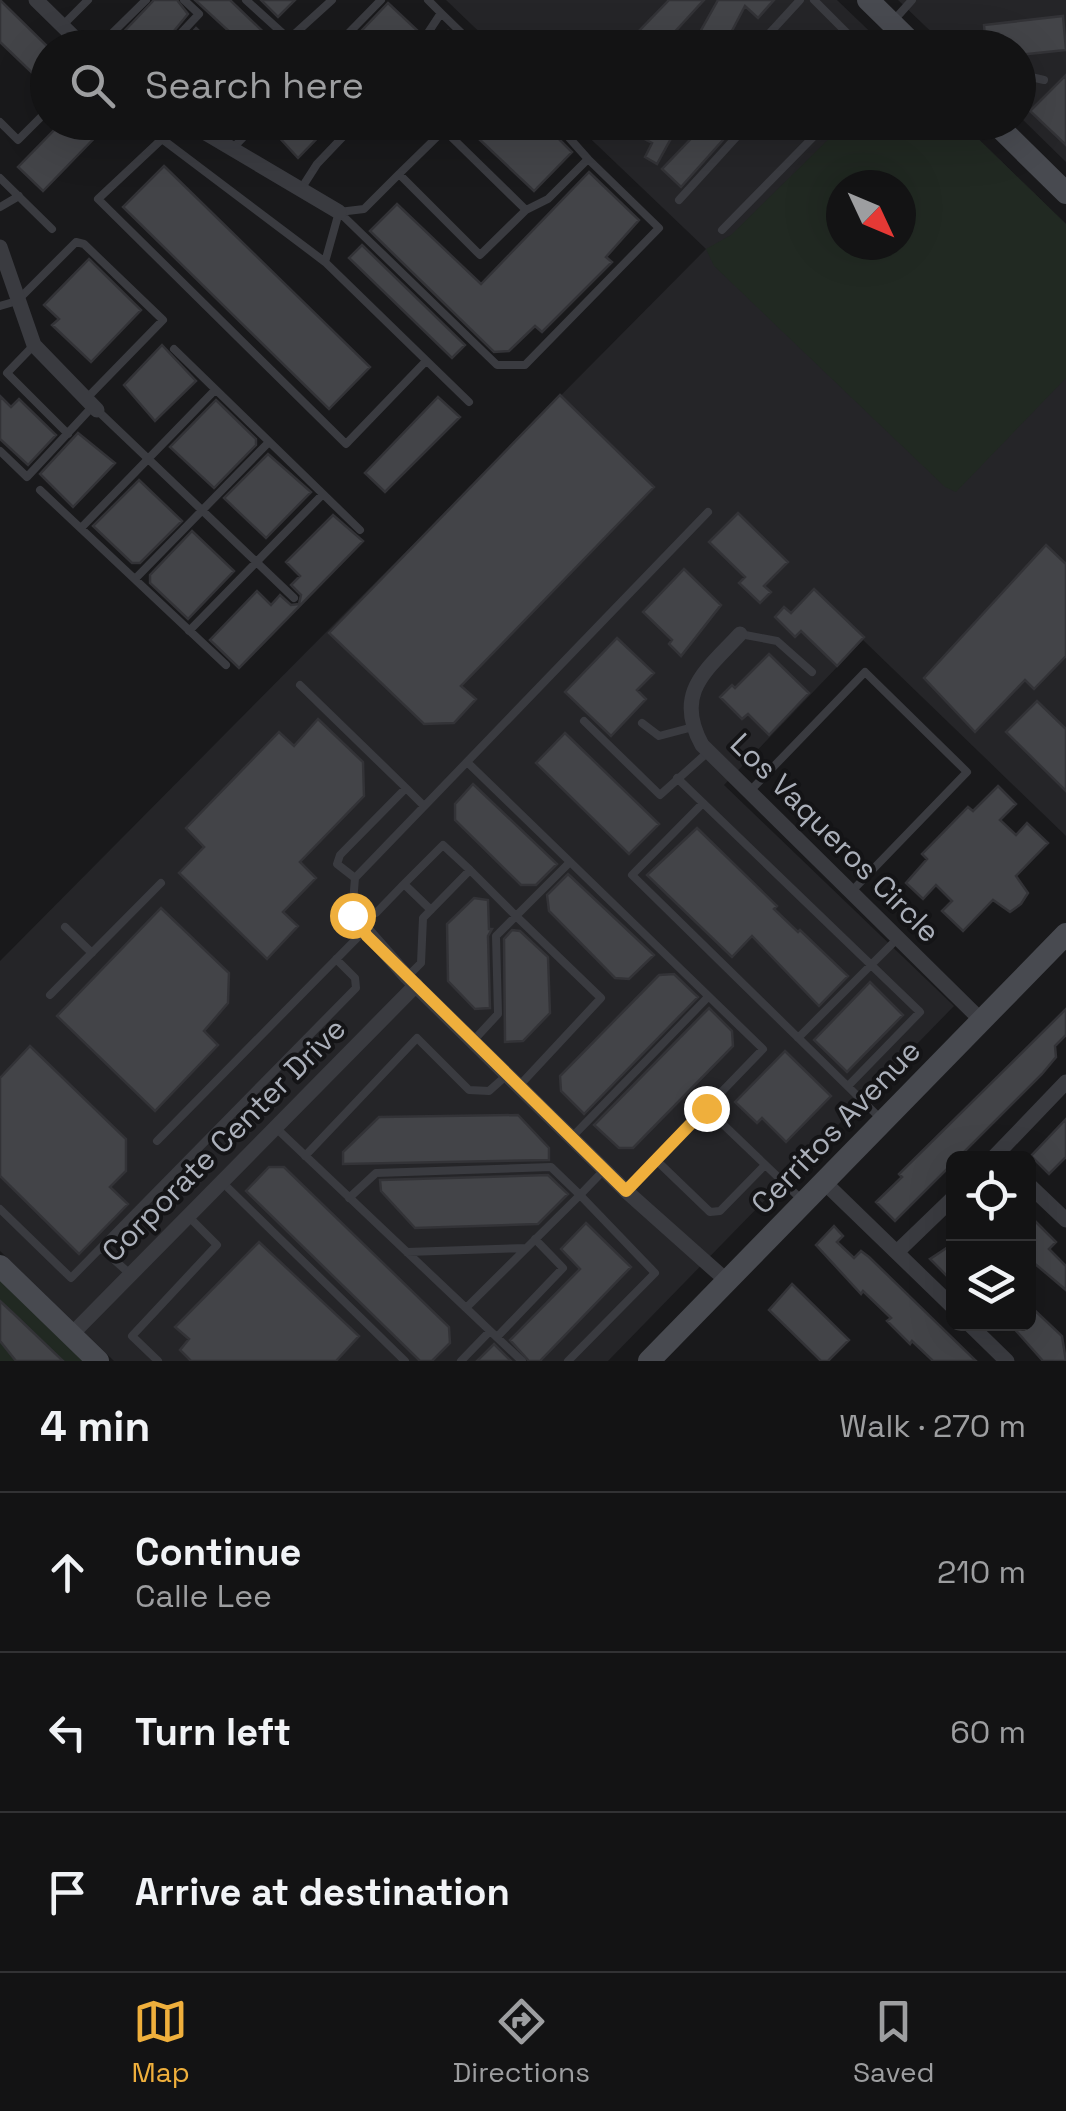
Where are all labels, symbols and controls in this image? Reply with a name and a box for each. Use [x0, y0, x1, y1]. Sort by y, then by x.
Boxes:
search box [30, 30, 1036, 140]
icon: search [65, 58, 120, 113]
text: Search here [145, 61, 364, 109]
north arrow [826, 170, 916, 260]
street label: Los Vaqueros Circle [722, 725, 948, 951]
route start [330, 893, 376, 939]
street label: Corporate Center Drive [93, 1009, 354, 1270]
street label: Cerritos Avenue [742, 1031, 929, 1222]
route end [684, 1086, 730, 1132]
map controls [946, 1151, 1036, 1331]
button: locate [946, 1151, 1036, 1241]
button: layers [946, 1241, 1036, 1331]
text: 4 min [40, 1400, 150, 1453]
text: Walk · 270 m [839, 1406, 1026, 1446]
text: Continue [135, 1528, 301, 1576]
icon: ahead [40, 1545, 95, 1600]
text: 210 m [937, 1552, 1026, 1592]
text: Calle Lee [135, 1576, 272, 1616]
icon: left [40, 1705, 95, 1760]
text: Turn left [135, 1708, 291, 1756]
text: 60 m [950, 1712, 1026, 1752]
icon: arrive [40, 1865, 95, 1920]
text: Arrive at destination [135, 1868, 510, 1916]
tab: Map [131, 1994, 190, 2090]
tab: Directions [453, 1994, 590, 2090]
tab: Saved [853, 1994, 935, 2090]

